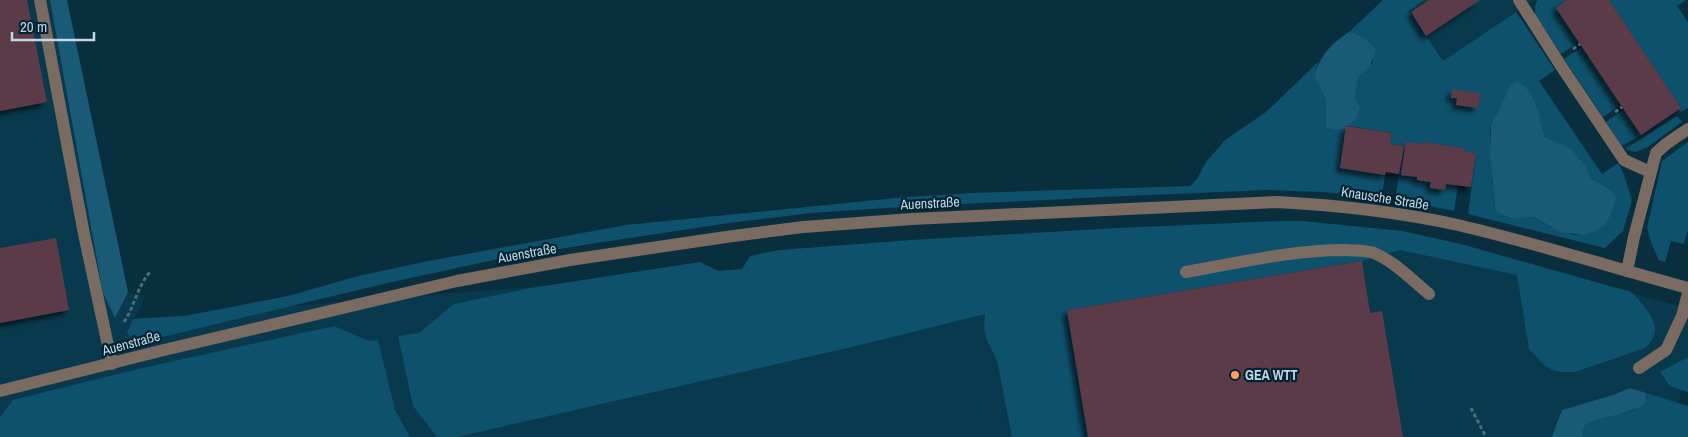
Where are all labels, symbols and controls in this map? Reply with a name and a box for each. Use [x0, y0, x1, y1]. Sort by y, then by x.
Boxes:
scale bar [12, 10, 95, 42]
text: 20 m [20, 16, 47, 37]
street label: Knausche Straße [1340, 182, 1430, 214]
street label: Auenstraße [899, 192, 960, 214]
street label: Auenstraße [495, 239, 558, 267]
street label: Auenstraße [99, 327, 162, 360]
place label: GEA WTT [1245, 366, 1298, 384]
marker: GEA WTT [1229, 369, 1241, 381]

